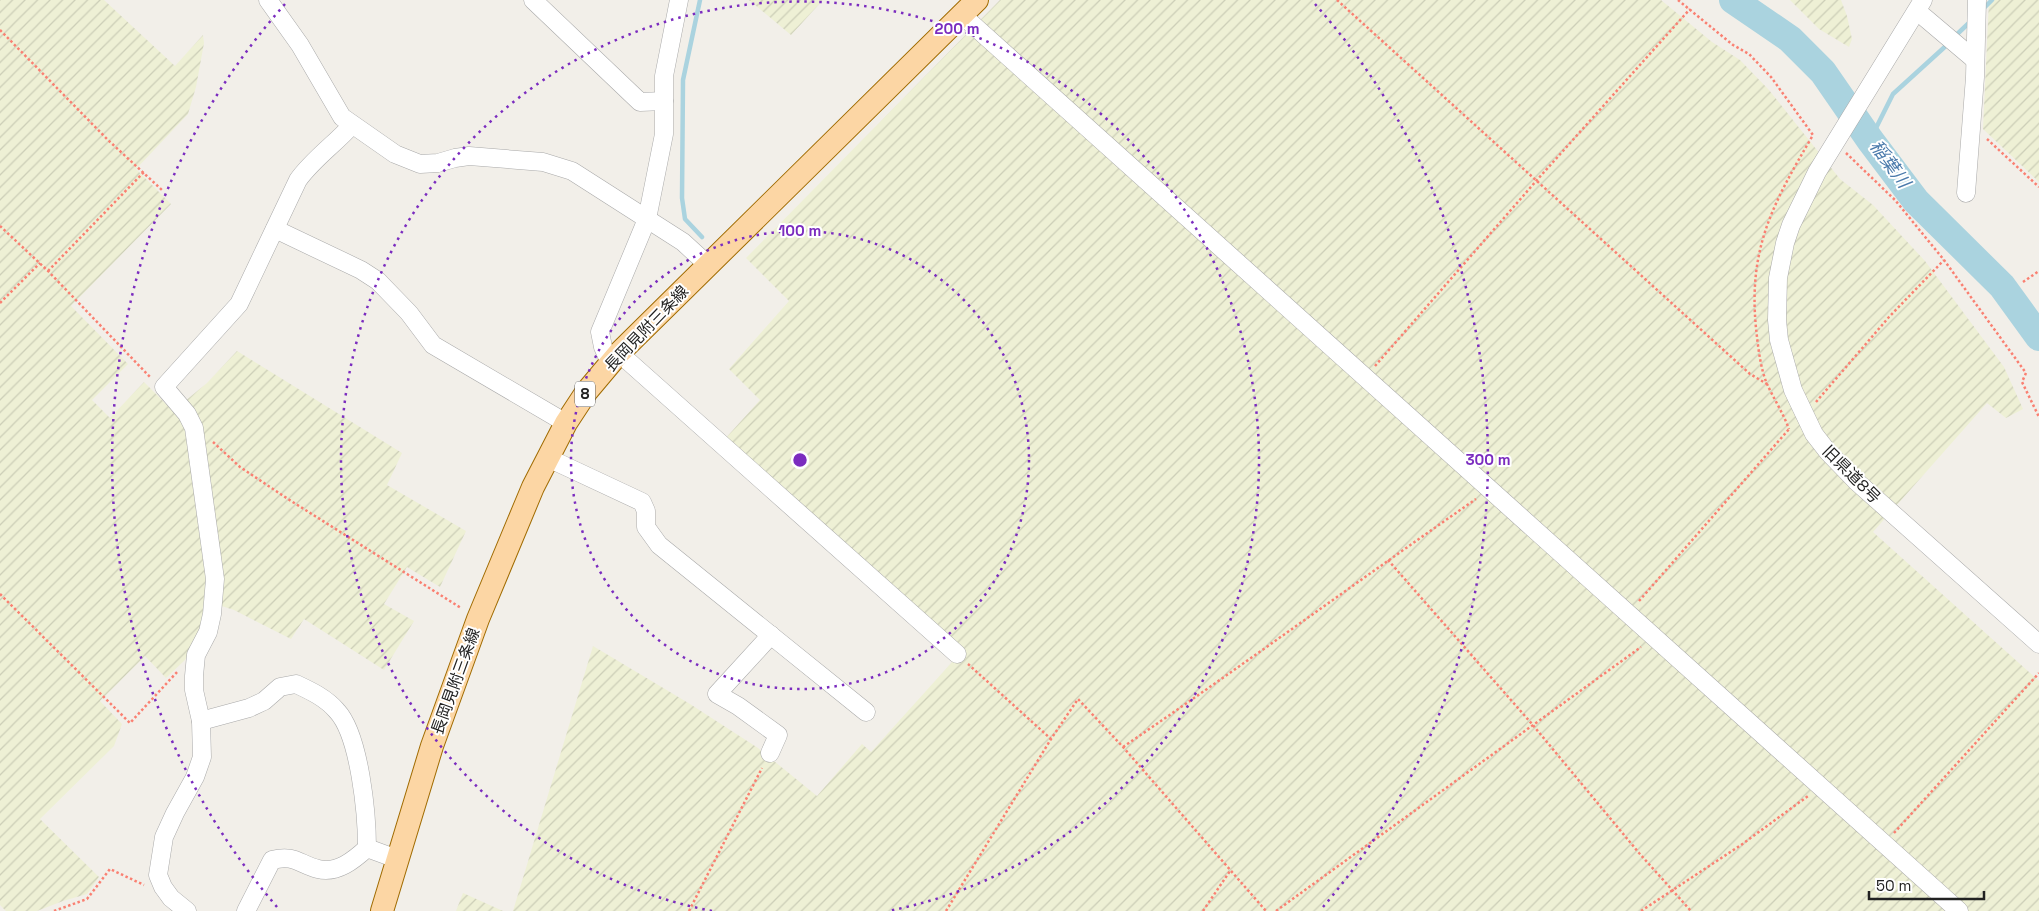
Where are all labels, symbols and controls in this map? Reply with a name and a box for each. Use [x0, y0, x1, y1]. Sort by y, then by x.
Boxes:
text: 200 m [935, 19, 979, 38]
water label: 稲葉川 [1865, 135, 1917, 194]
text: 100 m [779, 221, 821, 240]
street label: 長岡見附三条線 [600, 281, 693, 376]
road number: 8 [575, 382, 595, 406]
street label: 旧県道8号 [1818, 441, 1885, 508]
text: 300 m [1465, 450, 1511, 469]
centre of rings [791, 451, 809, 469]
street label: 長岡見附三条線 [426, 625, 484, 737]
scale bar [1869, 868, 1984, 900]
text: 50 m [1876, 876, 1911, 895]

